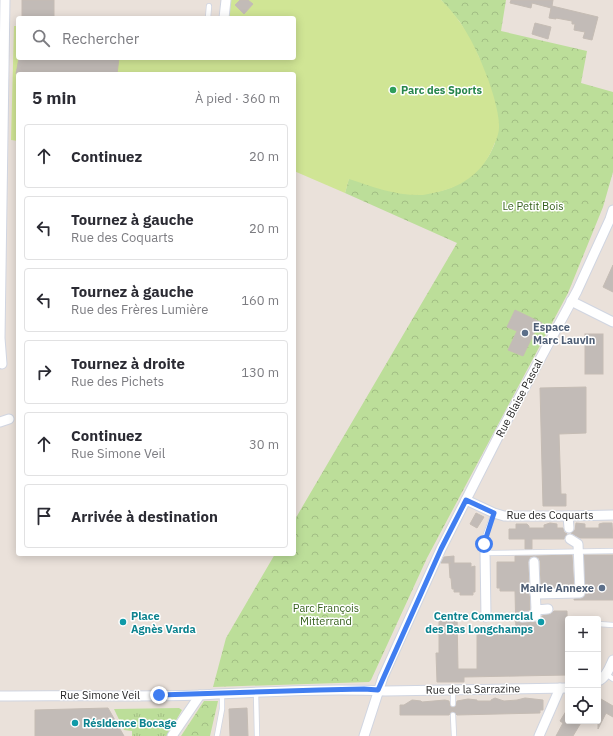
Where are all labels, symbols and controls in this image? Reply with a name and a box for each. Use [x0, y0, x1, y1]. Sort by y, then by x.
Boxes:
search box [16, 16, 296, 60]
icon: search [30, 27, 52, 49]
text: Rechercher [62, 29, 139, 48]
place label: Parc des Sports [401, 83, 482, 97]
marker: Parc des Sports [388, 85, 398, 95]
text: 5 min [32, 87, 76, 109]
text: À pied · 360 m [195, 90, 280, 107]
icon: ahead [33, 145, 55, 167]
text: Continuez [71, 147, 142, 166]
text: 20 m [249, 148, 279, 165]
park label: Le Petit Bois [502, 199, 564, 213]
text: Tournez à gauche [71, 210, 194, 229]
icon: left [33, 217, 55, 239]
text: 20 m [249, 220, 279, 237]
text: Rue des Coquarts [71, 229, 174, 246]
text: Tournez à gauche [71, 282, 194, 301]
icon: left [33, 289, 55, 311]
text: 160 m [241, 292, 279, 309]
text: Rue des Frères Lumière [71, 301, 208, 318]
place label: Espace Marc Lauvin [533, 320, 595, 347]
marker: Espace Marc Lauvin [520, 328, 530, 338]
text: Tournez à droite [71, 354, 185, 373]
street label: Rue Blaise Pascal [492, 356, 546, 440]
icon: right [33, 361, 55, 383]
text: 130 m [241, 364, 279, 381]
text: Rue des Pichets [71, 373, 164, 390]
text: Continuez [71, 426, 142, 445]
icon: ahead [33, 433, 55, 455]
text: 30 m [249, 436, 279, 453]
text: Rue Simone Veil [71, 445, 165, 462]
icon: arrive [33, 505, 55, 527]
text: Arrivée à destination [71, 507, 218, 526]
street label: Rue des Coquarts [506, 508, 594, 522]
route start [475, 535, 493, 553]
place label: Mairie Annexe [520, 581, 594, 595]
marker: Mairie Annexe [597, 583, 607, 593]
park label: Parc François Mitterrand [293, 601, 359, 628]
place label: Place Agnès Varda [131, 609, 196, 636]
place label: Centre Commercial des Bas Longchamps [425, 609, 534, 636]
map controls [565, 616, 601, 724]
button: + [565, 616, 601, 652]
marker: Place Agnès Varda [118, 617, 128, 627]
marker: Centre Commercial des Bas Longchamps [536, 617, 546, 627]
button: − [565, 652, 601, 688]
street label: Rue de la Sarrazine [426, 681, 520, 697]
route end [150, 686, 168, 704]
street label: Rue Simone Veil [60, 688, 140, 702]
button: locate [565, 688, 601, 724]
place label: Résidence Bocage [83, 716, 177, 730]
marker: Résidence Bocage [70, 718, 80, 728]

